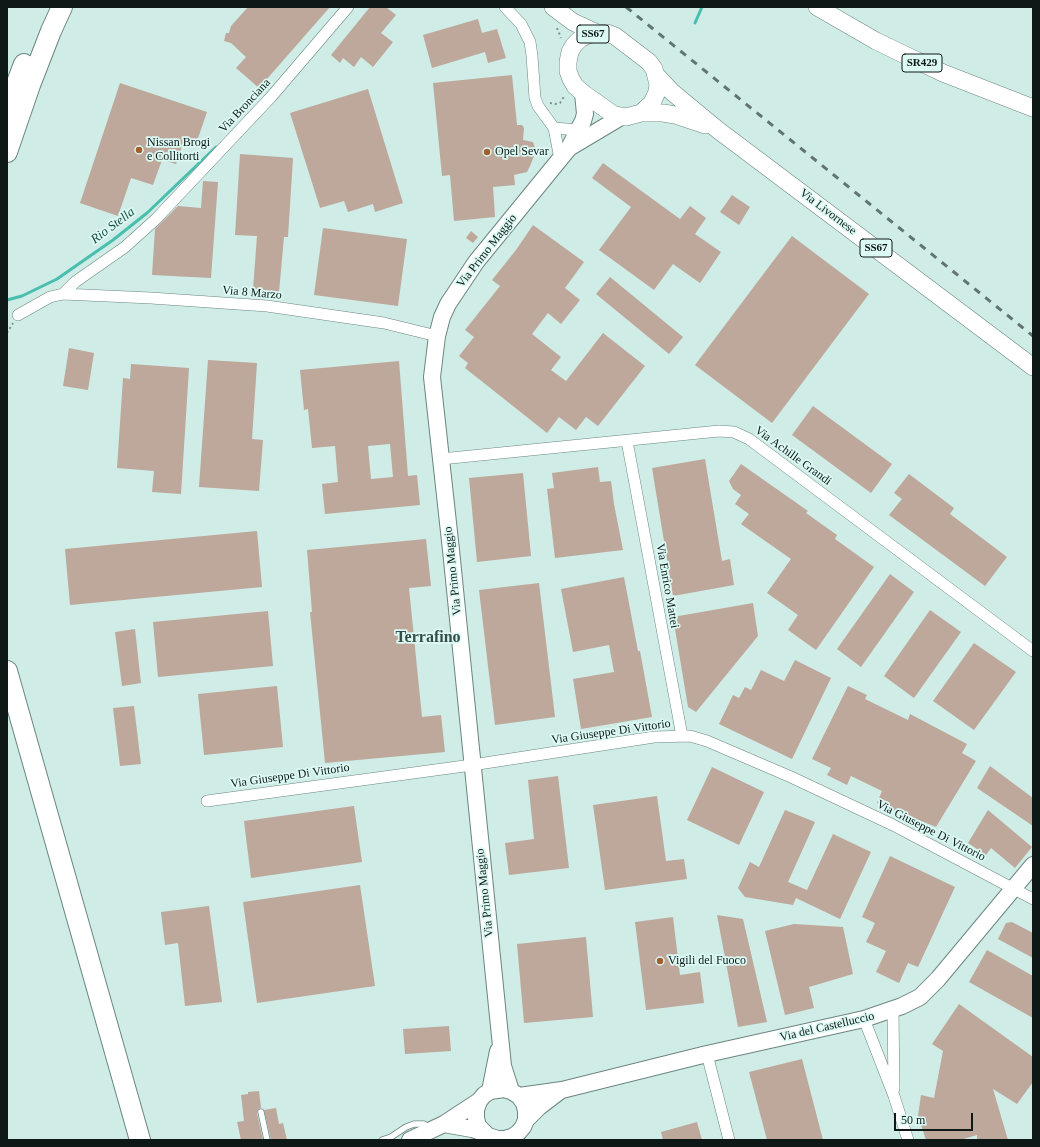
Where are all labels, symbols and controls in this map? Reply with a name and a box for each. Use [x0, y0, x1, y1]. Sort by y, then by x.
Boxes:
road number: SS67 [577, 25, 609, 43]
road number: SR429 [902, 54, 942, 72]
street label: Via Bronciana [216, 76, 274, 136]
place label: Nissan Brogi e Collitorti [147, 136, 210, 164]
marker: Nissan Brogi e Collitorti [134, 145, 144, 155]
place label: Opel Sevar [495, 145, 549, 159]
marker: Opel Sevar [482, 147, 492, 157]
street label: Via Livornese [797, 186, 859, 238]
water label: Rio Stella [88, 204, 138, 248]
street label: Via Primo Maggio [454, 211, 520, 291]
road number: SS67 [860, 239, 892, 257]
street label: Via 8 Marzo [222, 283, 282, 303]
street label: Via Achille Grandi [752, 423, 834, 489]
street label: Via Primo Maggio [441, 526, 465, 616]
street label: Via Enrico Mattei [652, 542, 682, 630]
district label: Terrafino [395, 628, 461, 648]
street label: Via Giuseppe Di Vittorio [550, 717, 672, 747]
street label: Via Giuseppe Di Vittorio [229, 761, 351, 791]
street label: Via Giuseppe Di Vittorio [874, 797, 988, 865]
street label: Via Primo Maggio [473, 848, 497, 938]
place label: Vigili del Fuoco [668, 954, 746, 968]
marker: Vigili del Fuoco [655, 956, 665, 966]
street label: Via del Castelluccio [778, 1009, 876, 1045]
scale bar [896, 1105, 975, 1131]
text: 50 m [901, 1113, 925, 1127]

